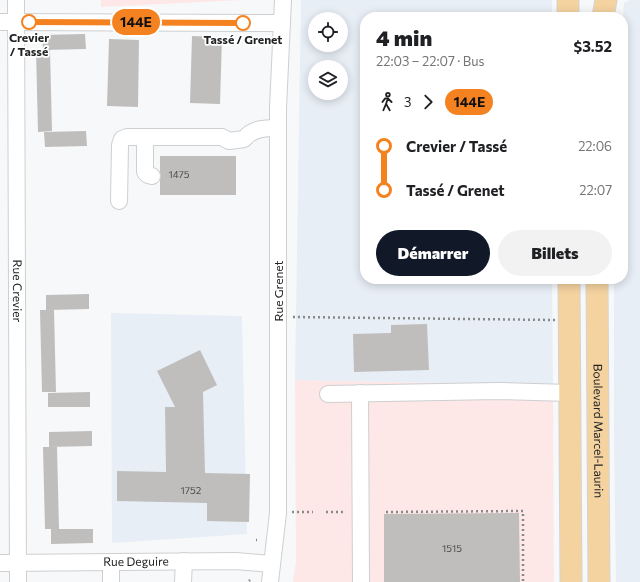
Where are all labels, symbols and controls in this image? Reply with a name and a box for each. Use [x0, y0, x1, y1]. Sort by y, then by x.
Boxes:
line badge: 144E [108, 9, 164, 35]
map controls [308, 12, 348, 100]
button: locate [308, 12, 348, 52]
text: 144E [120, 13, 152, 30]
marker: Crevier / Tassé [21, 14, 37, 30]
marker: Tassé / Grenet [235, 15, 251, 31]
text: 4 min [376, 24, 432, 51]
place label: Crevier / Tassé [9, 30, 49, 58]
place label: Tassé / Grenet [204, 32, 282, 46]
text: $3.52 [574, 37, 612, 55]
text: 22:03 – 22:07 · Bus [376, 53, 484, 69]
button: layers [308, 60, 348, 100]
icon: walk [376, 91, 398, 113]
icon: forward [417, 91, 439, 113]
text: 144E [453, 93, 485, 110]
text: 3 [404, 94, 411, 110]
text: Crevier / Tassé [406, 137, 507, 155]
text: 22:06 [578, 138, 612, 154]
house number: 1475 [168, 168, 190, 180]
text: Tassé / Grenet [406, 181, 505, 199]
text: 22:07 [579, 182, 612, 198]
button: Démarrer [376, 230, 490, 276]
button: Billets [498, 230, 612, 276]
street label: Rue Crevier [11, 260, 25, 323]
street label: Rue Grenet [271, 260, 285, 322]
street label: Boulevard Marcel-Laurin [592, 364, 606, 498]
house number: 1752 [181, 484, 202, 496]
house number: 1515 [442, 542, 462, 554]
street label: Rue Deguire [103, 554, 169, 568]

